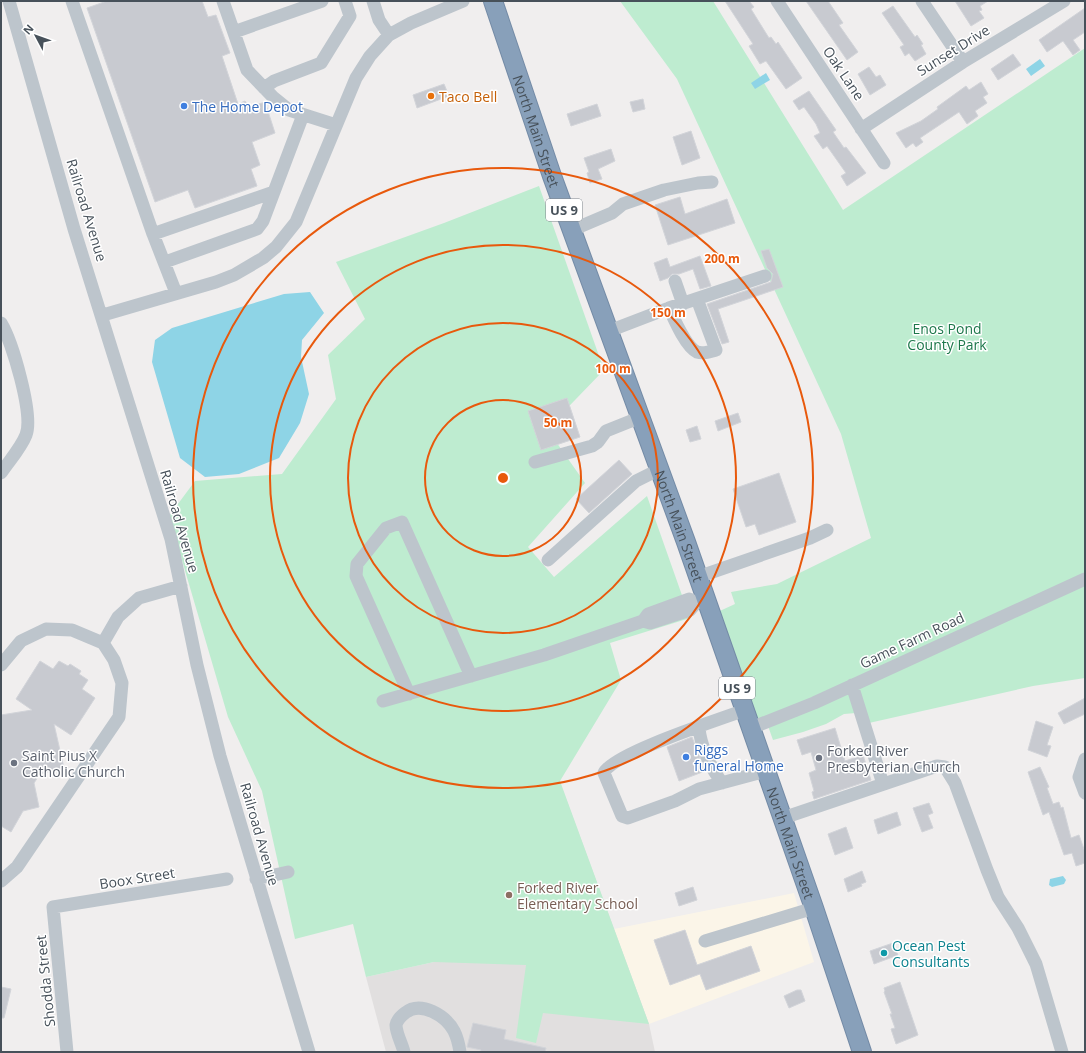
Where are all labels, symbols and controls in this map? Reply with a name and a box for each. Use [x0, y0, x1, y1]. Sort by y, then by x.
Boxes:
north arrow [16, 16, 56, 56]
street label: Sunset Drive [913, 20, 993, 80]
text: N [19, 21, 37, 37]
street label: Oak Lane [819, 42, 869, 104]
street label: North Main Street [509, 72, 565, 190]
place label: Taco Bell [439, 87, 497, 106]
marker: Taco Bell [426, 91, 436, 101]
place label: The Home Depot [192, 97, 303, 116]
marker: The Home Depot [179, 101, 189, 111]
street label: Railroad Avenue [62, 156, 112, 264]
road number: US 9 [546, 199, 582, 221]
text: 200 m [704, 250, 740, 267]
text: 150 m [650, 304, 686, 321]
park label: Enos Pond County Park [907, 319, 987, 354]
text: 100 m [595, 360, 631, 377]
text: 50 m [544, 414, 572, 431]
street label: Railroad Avenue [156, 467, 204, 575]
street label: North Main Street [651, 467, 709, 584]
centre of rings [496, 471, 510, 485]
street label: Game Farm Road [857, 607, 967, 673]
road number: US 9 [719, 677, 755, 699]
place label: Riggs funeral Home [694, 740, 784, 775]
place label: Forked River Presbyterian Church [827, 741, 960, 776]
place label: Saint Pius X Catholic Church [22, 746, 125, 781]
marker: Riggs funeral Home [681, 752, 691, 762]
marker: Forked River Presbyterian Church [814, 753, 824, 763]
marker: Saint Pius X Catholic Church [9, 758, 19, 768]
street label: Railroad Avenue [236, 780, 284, 888]
street label: North Main Street [763, 784, 819, 901]
street label: Boox Street [98, 863, 176, 893]
place label: Forked River Elementary School [517, 878, 638, 913]
marker: Forked River Elementary School [504, 890, 514, 900]
street label: Shodda Street [31, 934, 59, 1028]
place label: Ocean Pest Consultants [892, 936, 970, 971]
marker: Ocean Pest Consultants [879, 948, 889, 958]

